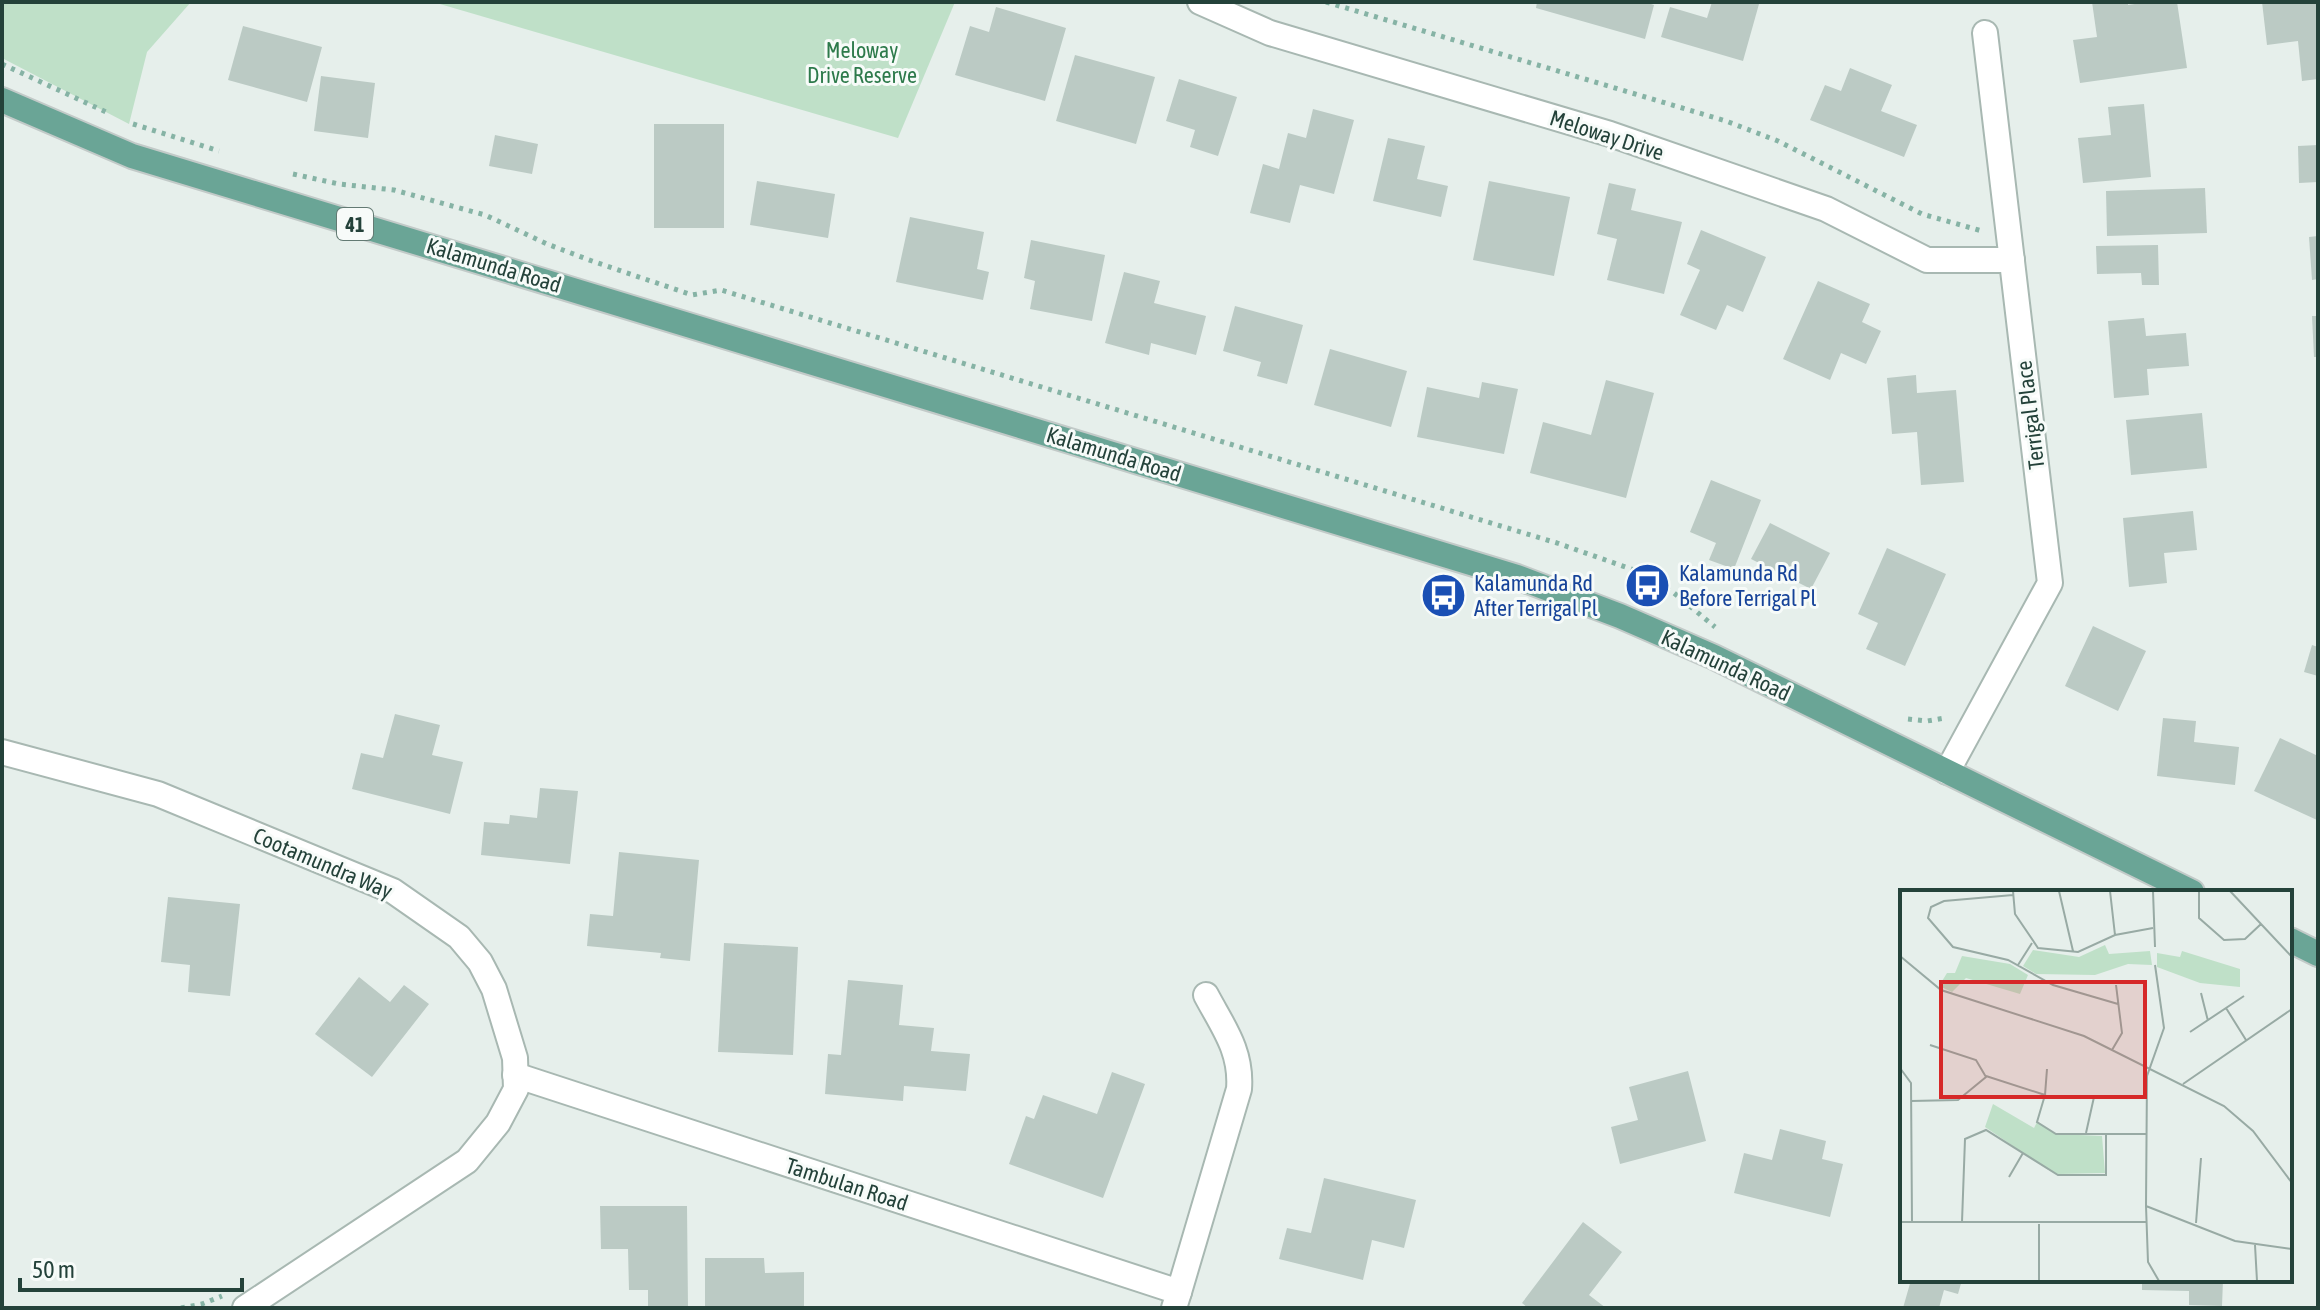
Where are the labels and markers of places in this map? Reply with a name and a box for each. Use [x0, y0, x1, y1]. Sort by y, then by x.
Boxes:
place label: Kalamunda Rd Before Terrigal Pl [1679, 560, 1817, 611]
bus stop icon: Kalamunda Rd Before Terrigal Pl [1624, 562, 1672, 610]
place label: Kalamunda Rd After Terrigal Pl [1474, 570, 1598, 621]
bus stop icon: Kalamunda Rd After Terrigal Pl [1419, 572, 1467, 620]

